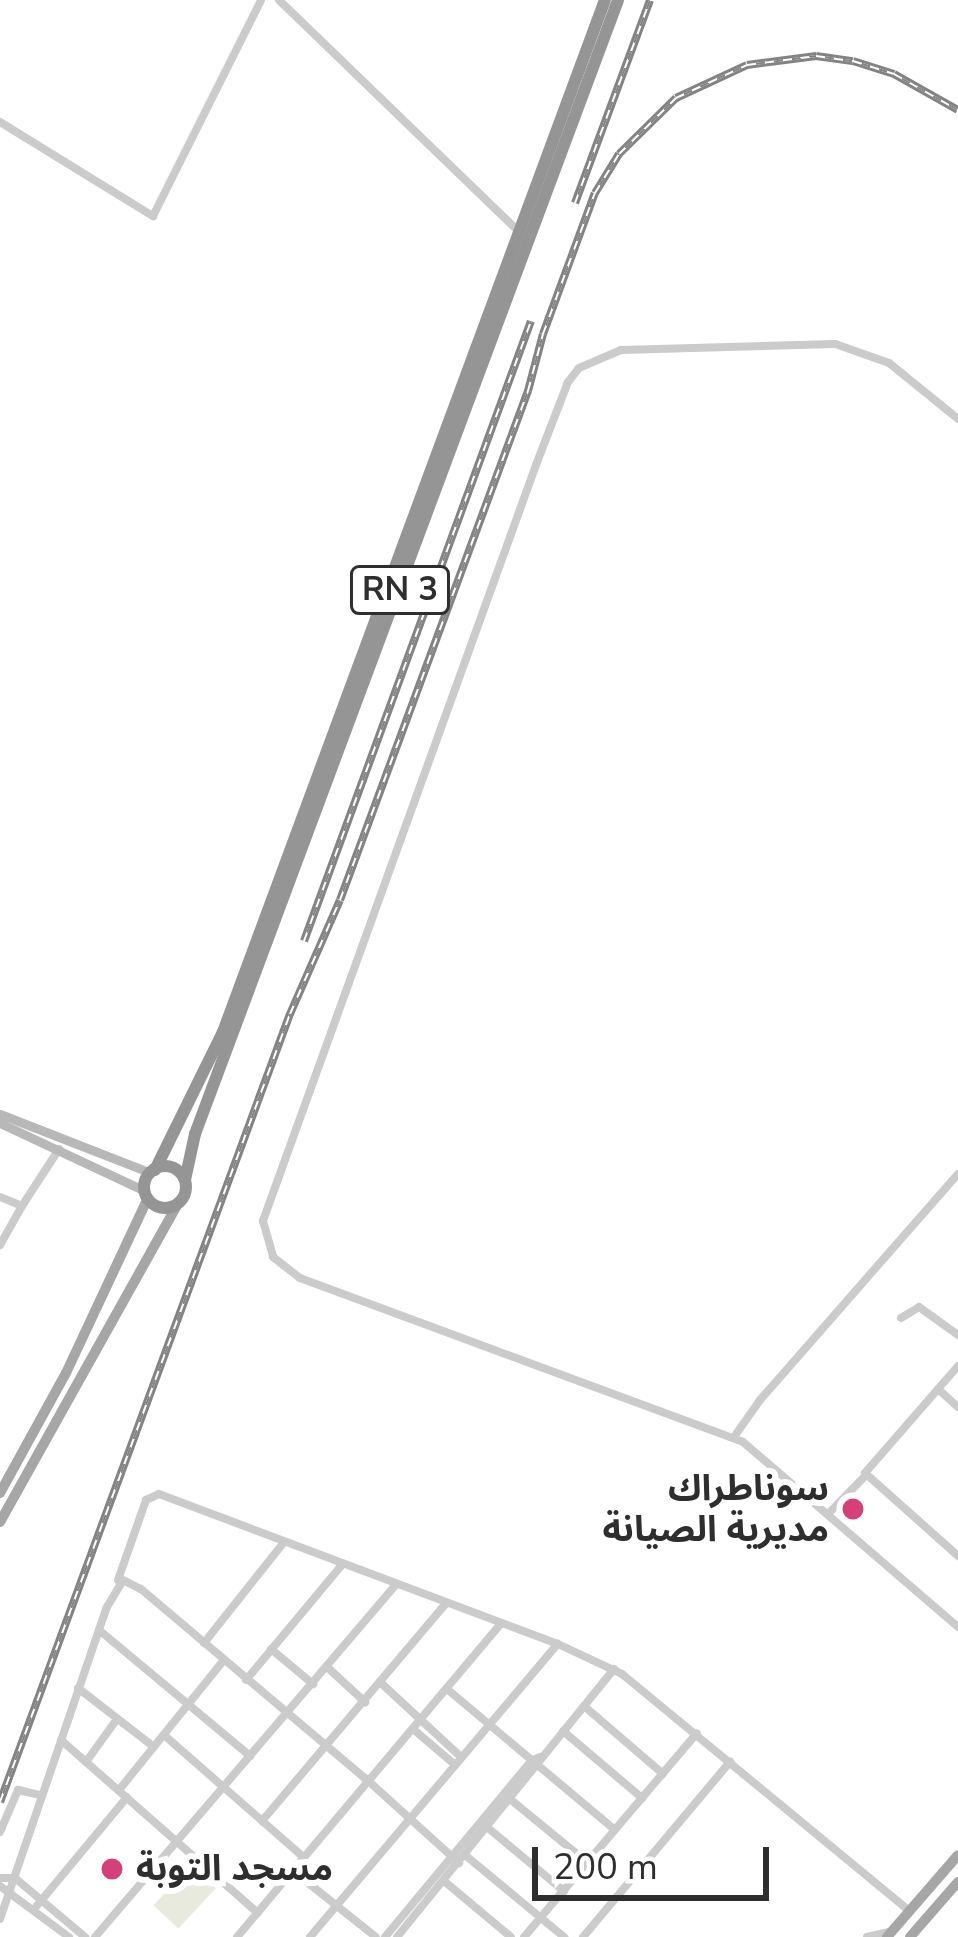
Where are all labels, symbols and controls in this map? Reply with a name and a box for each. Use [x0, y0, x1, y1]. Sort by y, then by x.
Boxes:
road number: RN 3 [349, 563, 451, 617]
place label: سوناطراك مديرية الصيانة [603, 1466, 829, 1551]
marker: سوناطراك مديرية الصيانة [840, 1496, 866, 1522]
scale bar [538, 1823, 775, 1897]
text: 200 m [553, 1843, 658, 1892]
place label: مسجد التوبة [136, 1847, 333, 1891]
marker: مسجد التوبة [99, 1856, 125, 1882]

